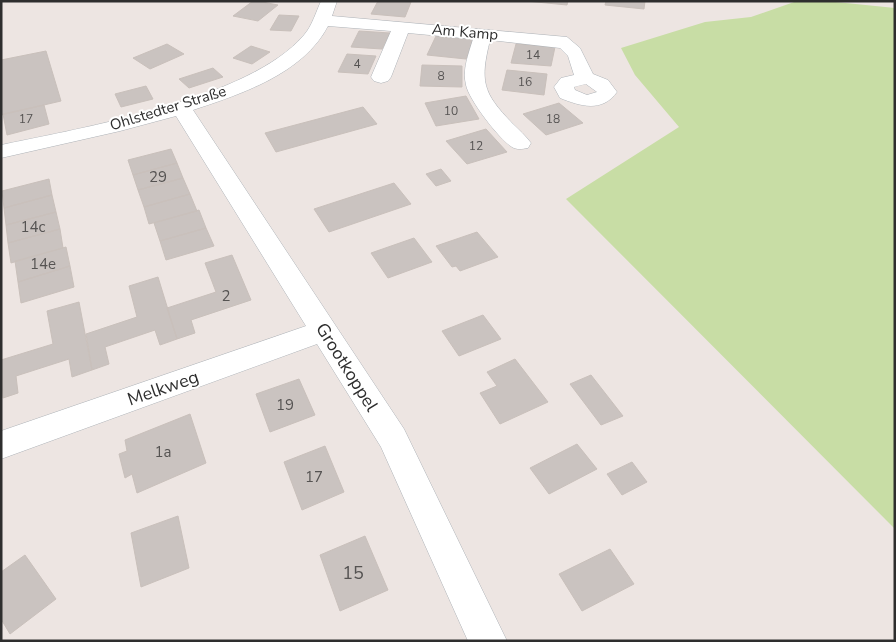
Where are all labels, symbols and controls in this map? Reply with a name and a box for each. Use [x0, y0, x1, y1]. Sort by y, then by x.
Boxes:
street label: Am Kamp [431, 19, 499, 45]
house number: 14 [526, 47, 540, 63]
house number: 4 [353, 56, 361, 72]
house number: 8 [437, 68, 445, 84]
house number: 16 [518, 74, 532, 90]
street label: Ohlstedter Straße [107, 81, 229, 135]
house number: 10 [444, 103, 458, 119]
house number: 17 [19, 111, 33, 127]
house number: 18 [546, 111, 560, 127]
house number: 12 [469, 138, 483, 154]
house number: 29 [149, 167, 167, 187]
house number: 14c [21, 217, 46, 237]
house number: 14e [30, 254, 56, 274]
house number: 2 [221, 286, 231, 306]
street label: Grootkoppel [310, 318, 384, 416]
street label: Melkweg [124, 365, 202, 411]
house number: 19 [276, 395, 294, 415]
house number: 1a [155, 442, 171, 462]
house number: 17 [305, 467, 323, 487]
house number: 15 [342, 561, 364, 585]

